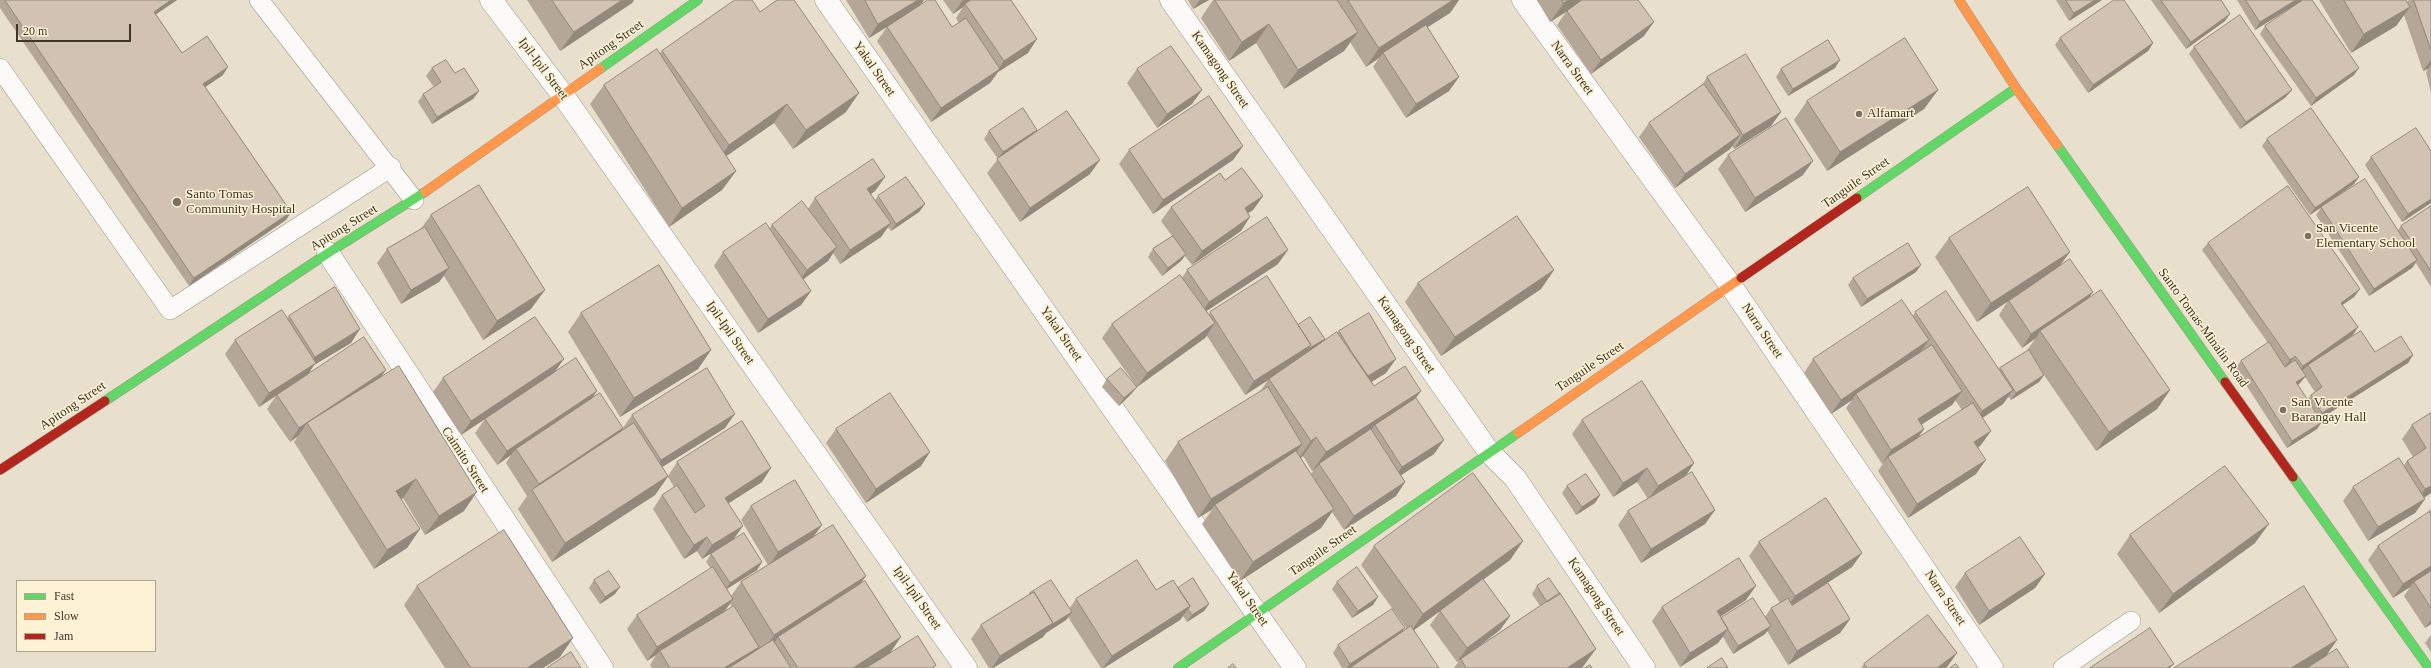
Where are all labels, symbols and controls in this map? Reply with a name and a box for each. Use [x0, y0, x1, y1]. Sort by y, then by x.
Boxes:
scale bar [18, 16, 133, 42]
street label: Apitong Street [575, 17, 647, 73]
text: 20 m [23, 24, 47, 38]
street label: Kamagong Street [1188, 28, 1252, 112]
street label: Ipil-Ipil Street [515, 35, 571, 103]
street label: Narra Street [1547, 38, 1597, 98]
street label: Yakal Street [849, 39, 899, 99]
place label: Alfamart [1867, 106, 1914, 122]
marker: Alfamart [1854, 109, 1864, 119]
street label: Tanguile Street [1819, 154, 1893, 212]
place label: Santo Tomas Community Hospital [186, 187, 295, 218]
marker: Santo Tomas Community Hospital [171, 196, 183, 208]
street label: Apitong Street [308, 201, 380, 255]
place label: San Vicente Elementary School [2316, 221, 2415, 252]
marker: San Vicente Elementary School [2303, 231, 2313, 241]
street label: Santo Tomas-Minalin Road [2155, 265, 2251, 391]
street label: Kamagong Street [1374, 293, 1438, 377]
street label: Ipil-Ipil Street [702, 298, 758, 368]
street label: Narra Street [1738, 300, 1786, 362]
street label: Yakal Street [1036, 304, 1086, 364]
street label: Tanguile Street [1553, 338, 1627, 396]
street label: Apitong Street [37, 378, 109, 434]
place label: San Vicente Barangay Hall [2291, 395, 2366, 426]
marker: San Vicente Barangay Hall [2278, 405, 2288, 415]
street label: Caimito Street [438, 424, 492, 496]
street label: Tanguile Street [1286, 522, 1360, 580]
street label: Kamagong Street [1564, 555, 1628, 639]
street label: Ipil-Ipil Street [889, 563, 945, 633]
street label: Narra Street [1921, 567, 1969, 629]
street label: Yakal Street [1222, 569, 1272, 629]
legend [16, 580, 156, 652]
text: Fast [54, 589, 74, 603]
text: Slow [54, 609, 79, 623]
text: Jam [54, 629, 73, 643]

